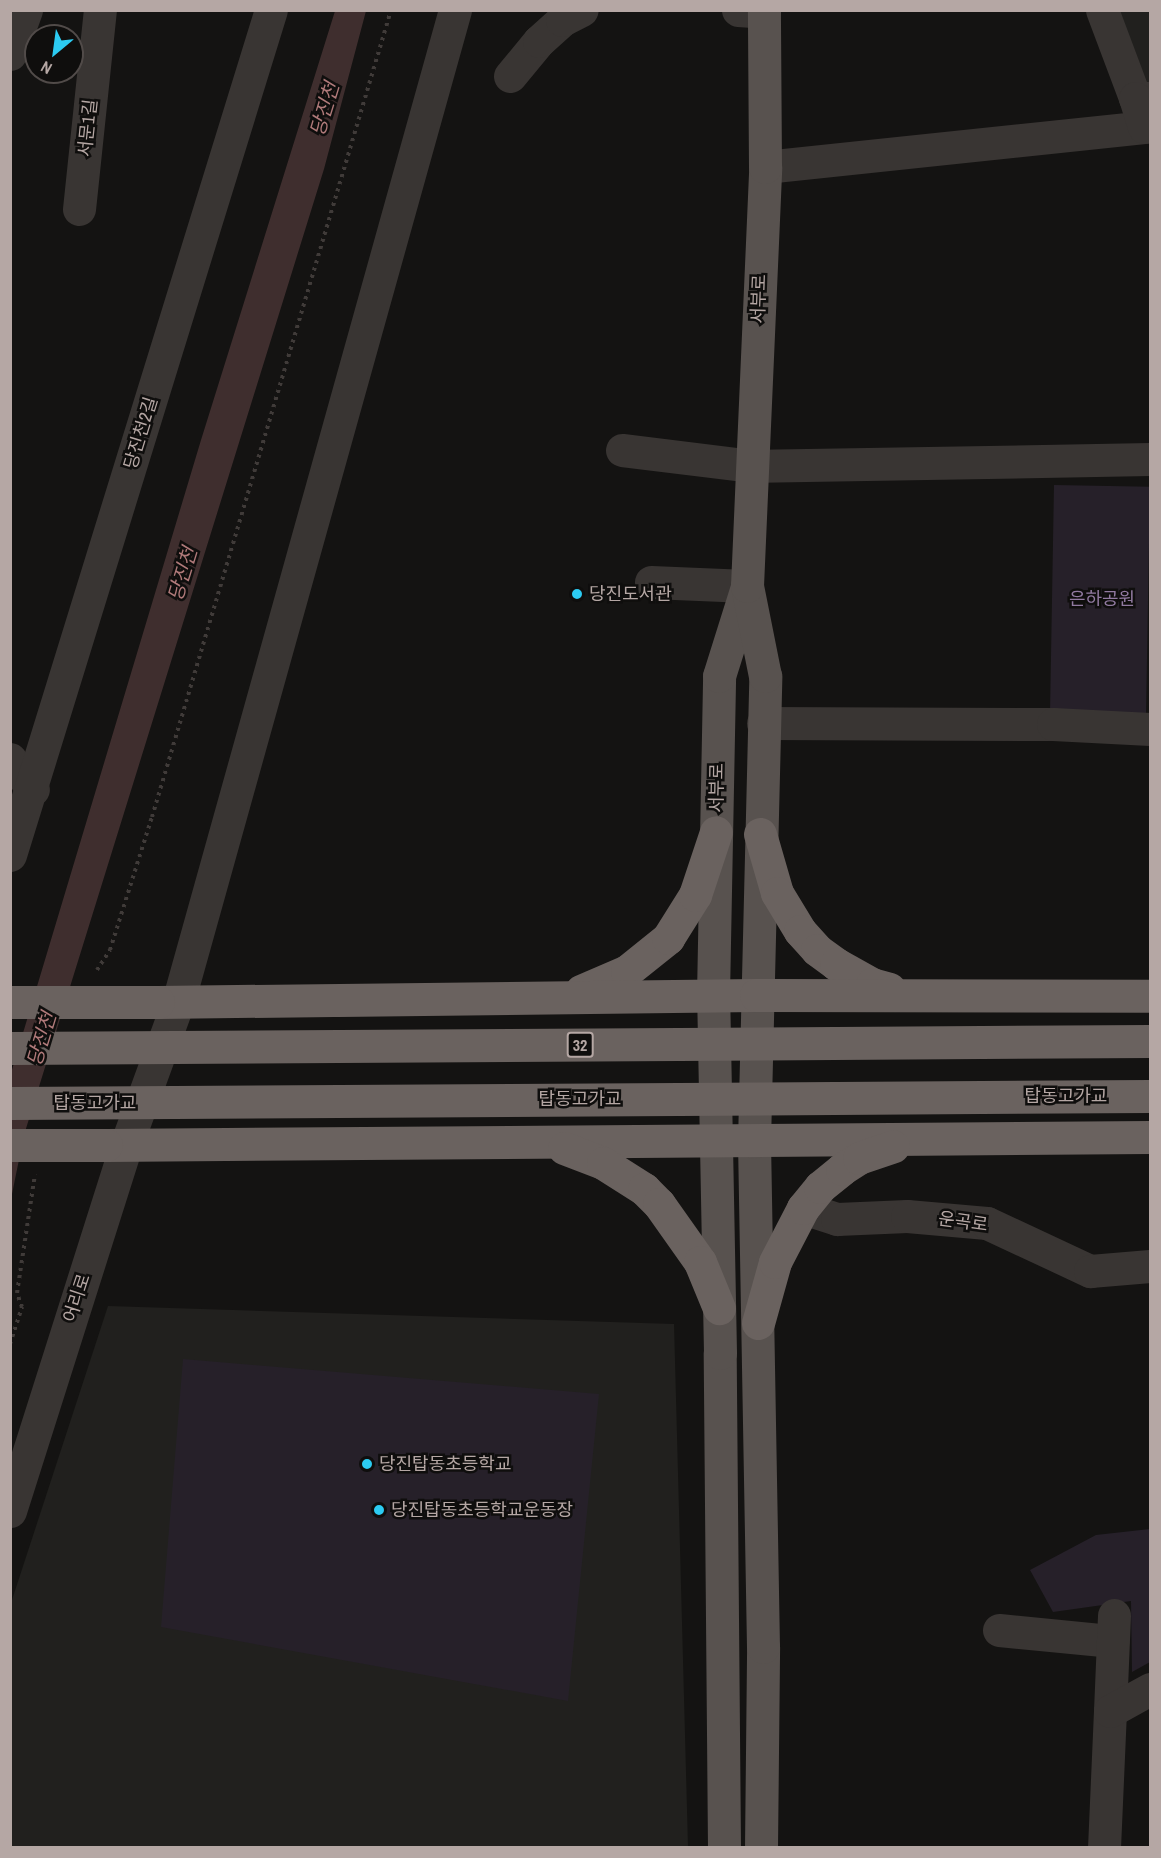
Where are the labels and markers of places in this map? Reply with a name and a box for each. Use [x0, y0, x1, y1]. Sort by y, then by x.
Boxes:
place label: 당진도서관 [589, 583, 672, 605]
marker: 당진도서관 [570, 587, 584, 601]
place label: 당진탑동초등학교 [379, 1453, 511, 1475]
marker: 당진탑동초등학교 [360, 1457, 374, 1471]
place label: 당진탑동초등학교운동장 [391, 1499, 573, 1521]
marker: 당진탑동초등학교운동장 [372, 1503, 386, 1517]

